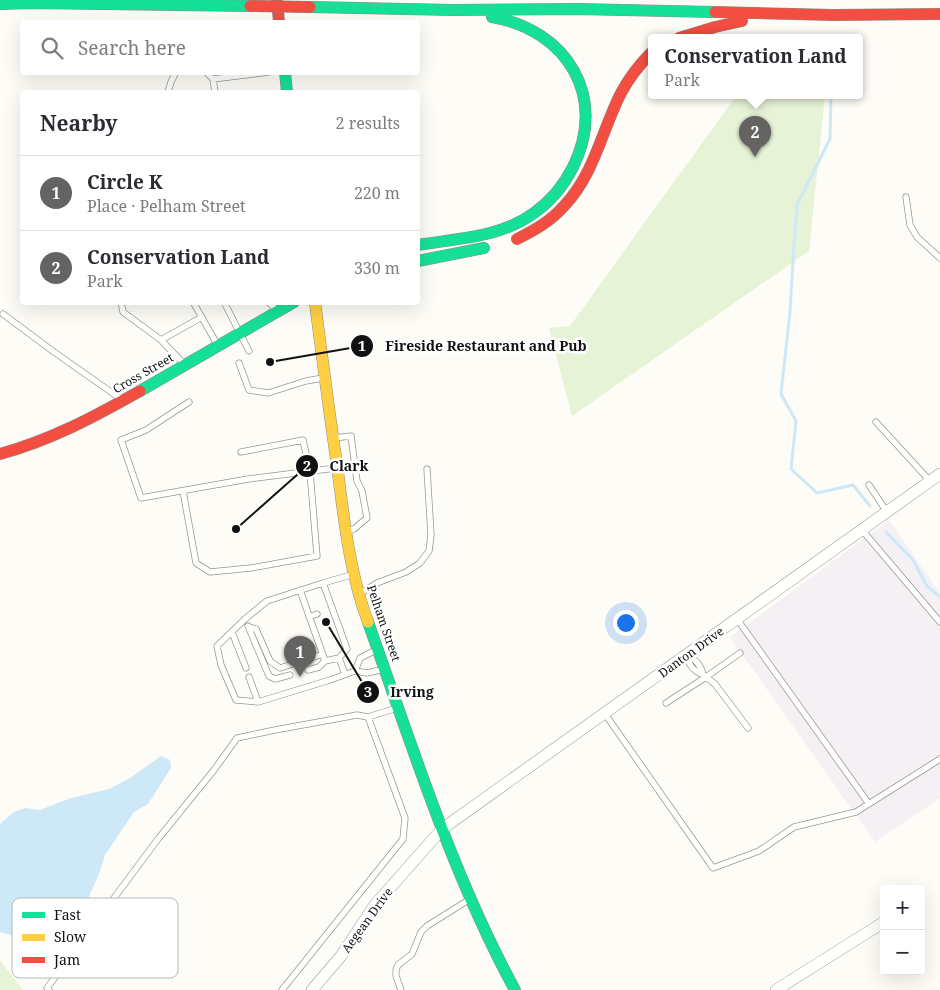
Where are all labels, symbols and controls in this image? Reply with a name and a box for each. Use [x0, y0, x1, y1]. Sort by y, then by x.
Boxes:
search box [20, 20, 420, 75]
icon: search [38, 34, 66, 62]
popup [648, 34, 863, 99]
text: Search here [78, 35, 186, 61]
text: Conservation Land [664, 43, 847, 69]
text: Park [664, 69, 700, 91]
text: Nearby [40, 109, 118, 137]
text: 2 results [336, 112, 400, 134]
pin: 2 [739, 116, 771, 157]
text: Circle K [87, 169, 163, 195]
text: 1 [51, 182, 61, 204]
text: 220 m [354, 182, 400, 204]
text: Place · Pelham Street [87, 195, 246, 217]
text: Conservation Land [87, 244, 269, 270]
text: 2 [51, 257, 61, 279]
text: 330 m [354, 257, 400, 279]
text: Park [87, 270, 123, 292]
callout: Fireside Restaurant and Pub [350, 331, 596, 360]
text: 1 [358, 335, 366, 355]
text: Fireside Restaurant and Pub [385, 336, 587, 355]
street label: Cross Street [110, 349, 176, 397]
callout: Clark [295, 451, 379, 480]
text: 2 [303, 455, 311, 475]
text: Clark [330, 456, 369, 475]
street label: Pelham Street [363, 583, 405, 663]
your location [613, 610, 639, 636]
street label: Danton Drive [655, 623, 727, 681]
pin: 1 [284, 636, 316, 677]
callout: Irving [355, 677, 444, 706]
text: 3 [364, 681, 372, 701]
text: Irving [390, 682, 434, 701]
street label: Aegean Drive [338, 884, 396, 956]
map controls [880, 885, 925, 975]
button: + [880, 885, 925, 930]
legend [12, 898, 178, 978]
text: Fast [54, 905, 81, 924]
text: Slow [54, 927, 87, 946]
button: − [880, 930, 925, 975]
text: Jam [53, 950, 80, 969]

